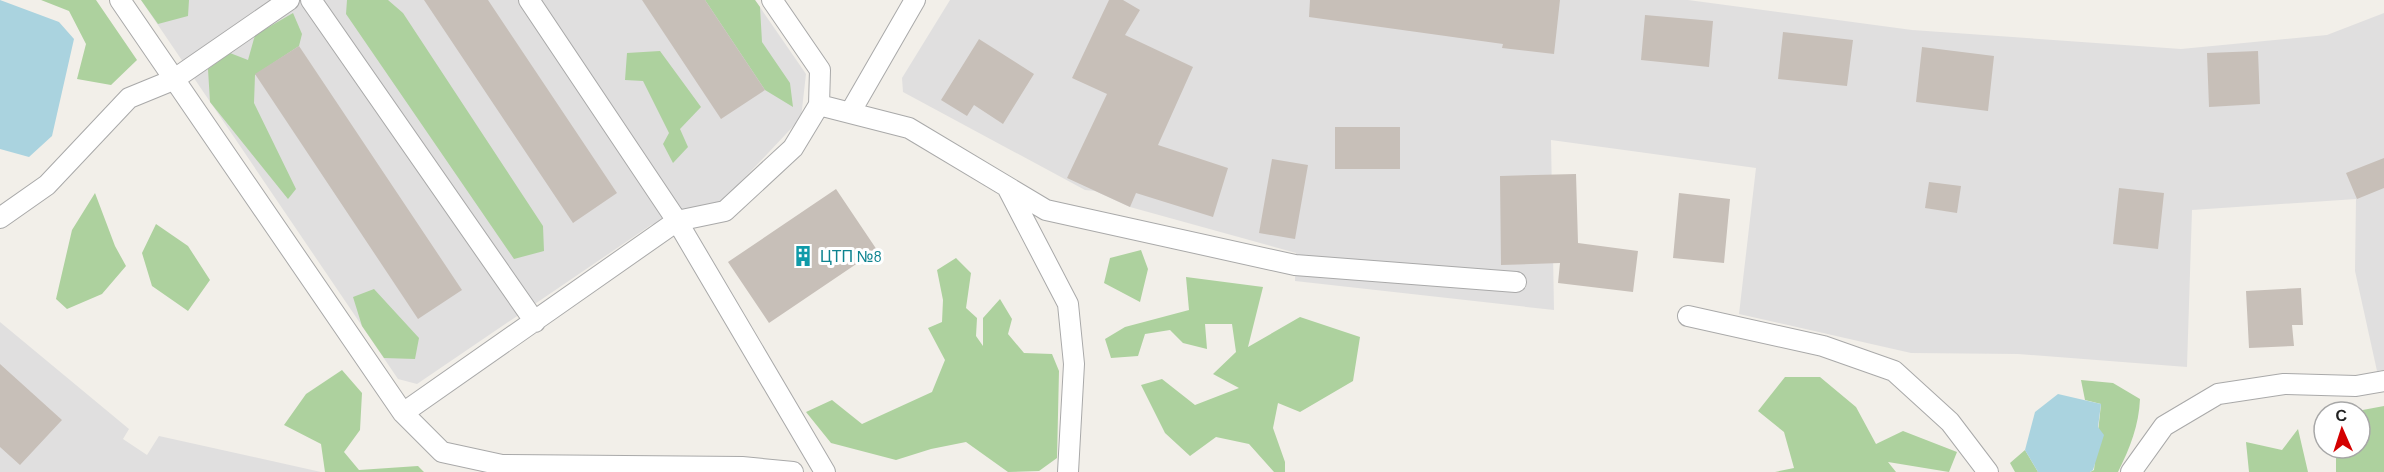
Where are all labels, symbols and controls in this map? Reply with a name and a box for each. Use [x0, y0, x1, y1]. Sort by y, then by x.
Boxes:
building icon: ЦТП №8 [791, 244, 815, 268]
place label: ЦТП №8 [820, 246, 882, 265]
north arrow [2312, 400, 2372, 460]
text: С [2335, 405, 2348, 424]

